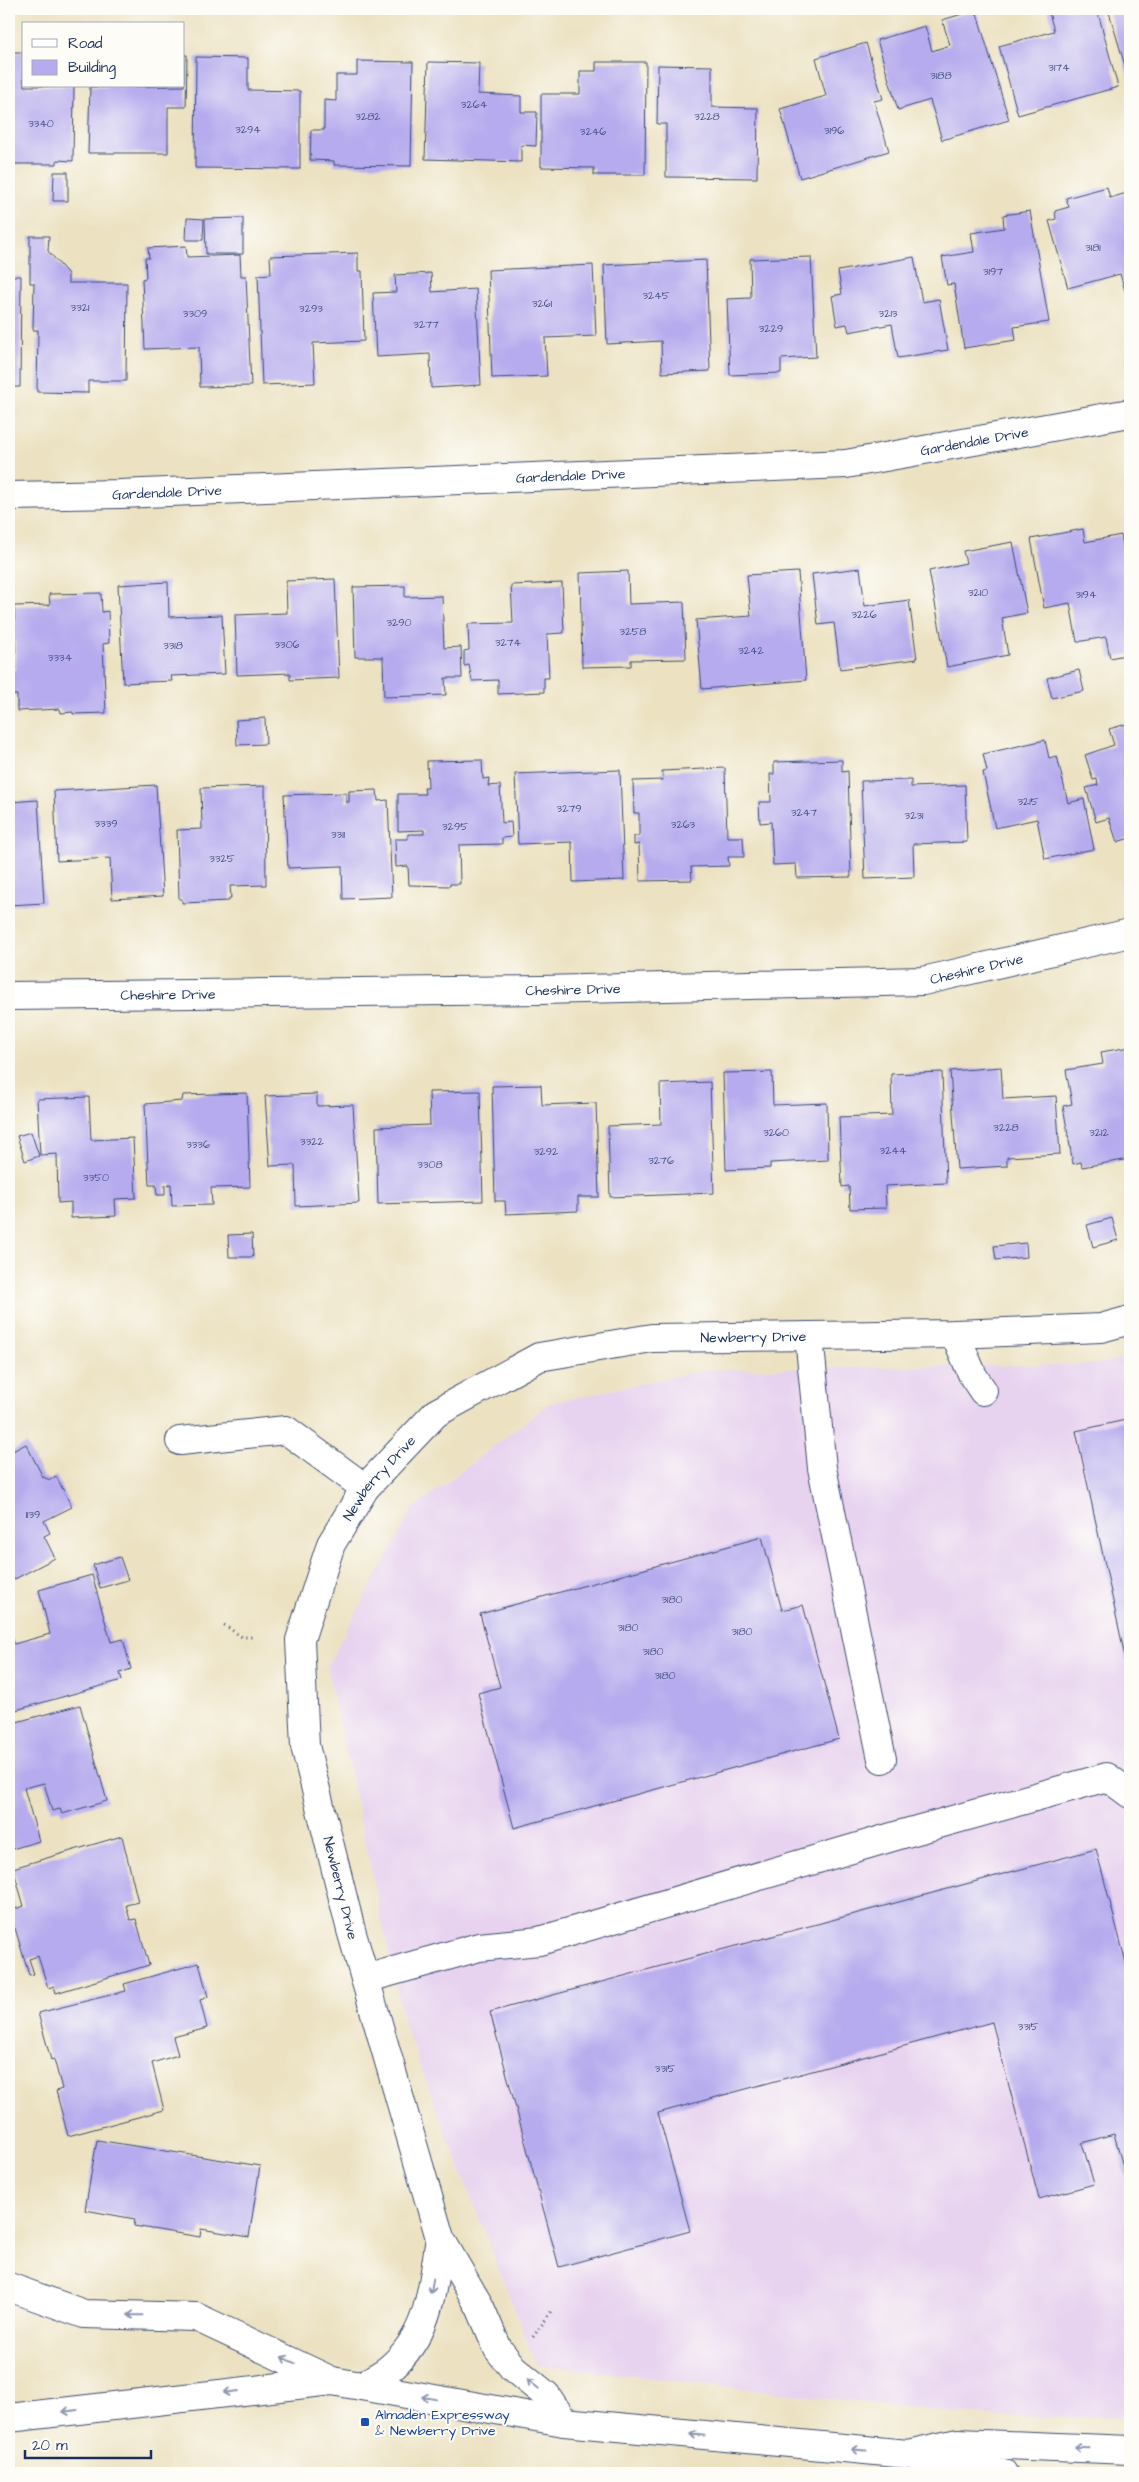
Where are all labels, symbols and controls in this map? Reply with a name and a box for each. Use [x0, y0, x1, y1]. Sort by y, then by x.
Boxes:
legend [22, 22, 185, 88]
text: Road [68, 33, 103, 54]
text: Building [68, 57, 116, 79]
house number: 3174 [1048, 60, 1070, 75]
house number: 3188 [930, 68, 952, 83]
house number: 3264 [461, 97, 488, 112]
house number: 3282 [355, 109, 381, 124]
house number: 3228 [694, 109, 720, 124]
house number: 3340 [28, 116, 54, 131]
house number: 3294 [235, 122, 261, 137]
house number: 3196 [824, 123, 844, 138]
house number: 3246 [580, 124, 606, 139]
house number: 3181 [1085, 240, 1101, 255]
house number: 3197 [983, 264, 1003, 279]
house number: 3245 [642, 288, 670, 303]
house number: 3261 [532, 296, 553, 311]
house number: 3321 [71, 300, 90, 315]
house number: 3293 [299, 301, 323, 316]
house number: 3309 [183, 306, 207, 321]
house number: 3213 [879, 306, 898, 321]
house number: 3277 [413, 317, 439, 332]
house number: 3229 [759, 321, 783, 336]
street label: Gardendale Drive [919, 422, 1031, 461]
street label: Gardendale Drive [515, 464, 626, 489]
street label: Gardendale Drive [112, 481, 223, 505]
house number: 3210 [968, 585, 988, 600]
house number: 3194 [1076, 587, 1097, 602]
house number: 3226 [851, 607, 877, 622]
house number: 3290 [386, 615, 412, 630]
house number: 3258 [620, 624, 646, 639]
house number: 3274 [495, 635, 522, 650]
house number: 3306 [274, 637, 300, 652]
house number: 3318 [163, 638, 183, 653]
house number: 3242 [738, 643, 765, 658]
house number: 3334 [48, 650, 73, 665]
house number: 3215 [1017, 794, 1039, 809]
house number: 3279 [557, 801, 581, 816]
house number: 3247 [791, 805, 817, 820]
house number: 3231 [905, 808, 924, 823]
house number: 3339 [94, 816, 118, 831]
house number: 3263 [671, 817, 696, 832]
house number: 3295 [442, 819, 468, 834]
house number: 3311 [331, 827, 346, 842]
house number: 3325 [209, 851, 235, 866]
street label: Cheshire Drive [928, 949, 1026, 990]
street label: Cheshire Drive [525, 979, 621, 1001]
street label: Cheshire Drive [120, 985, 216, 1006]
house number: 3228 [993, 1120, 1019, 1135]
house number: 3260 [763, 1125, 789, 1140]
house number: 3212 [1089, 1125, 1110, 1140]
house number: 3322 [300, 1134, 325, 1149]
house number: 3336 [186, 1137, 210, 1152]
house number: 3244 [880, 1143, 907, 1158]
house number: 3292 [534, 1144, 559, 1159]
house number: 3276 [648, 1153, 674, 1168]
house number: 3308 [417, 1157, 443, 1172]
house number: 3350 [83, 1170, 109, 1185]
street label: Newberry Drive [700, 1327, 807, 1348]
street label: Newberry Drive [338, 1431, 421, 1525]
house number: 1139 [26, 1507, 40, 1522]
house number: 3180 [661, 1592, 683, 1607]
house number: 3180 [617, 1620, 639, 1635]
house number: 3180 [731, 1624, 753, 1639]
house number: 3180 [642, 1644, 664, 1659]
house number: 3180 [654, 1668, 676, 1683]
street label: Newberry Drive [318, 1835, 363, 1942]
house number: 3315 [1018, 2019, 1038, 2034]
house number: 3315 [655, 2061, 675, 2076]
one-way arrow [426, 2277, 436, 2293]
one-way arrow [127, 2310, 144, 2320]
one-way arrow [281, 2355, 296, 2364]
one-way arrow [527, 2379, 540, 2390]
one-way arrow [223, 2387, 239, 2397]
one-way arrow [422, 2393, 438, 2402]
place label: Almaden Expressway & Newberry Drive [375, 2405, 510, 2441]
one-way arrow [62, 2406, 78, 2416]
marker: Almaden Expressway & Newberry Drive [359, 2416, 371, 2428]
scale bar [25, 2427, 151, 2459]
one-way arrow [690, 2430, 706, 2440]
text: 20 m [32, 2435, 68, 2456]
one-way arrow [1074, 2443, 1090, 2453]
one-way arrow [851, 2445, 867, 2455]

